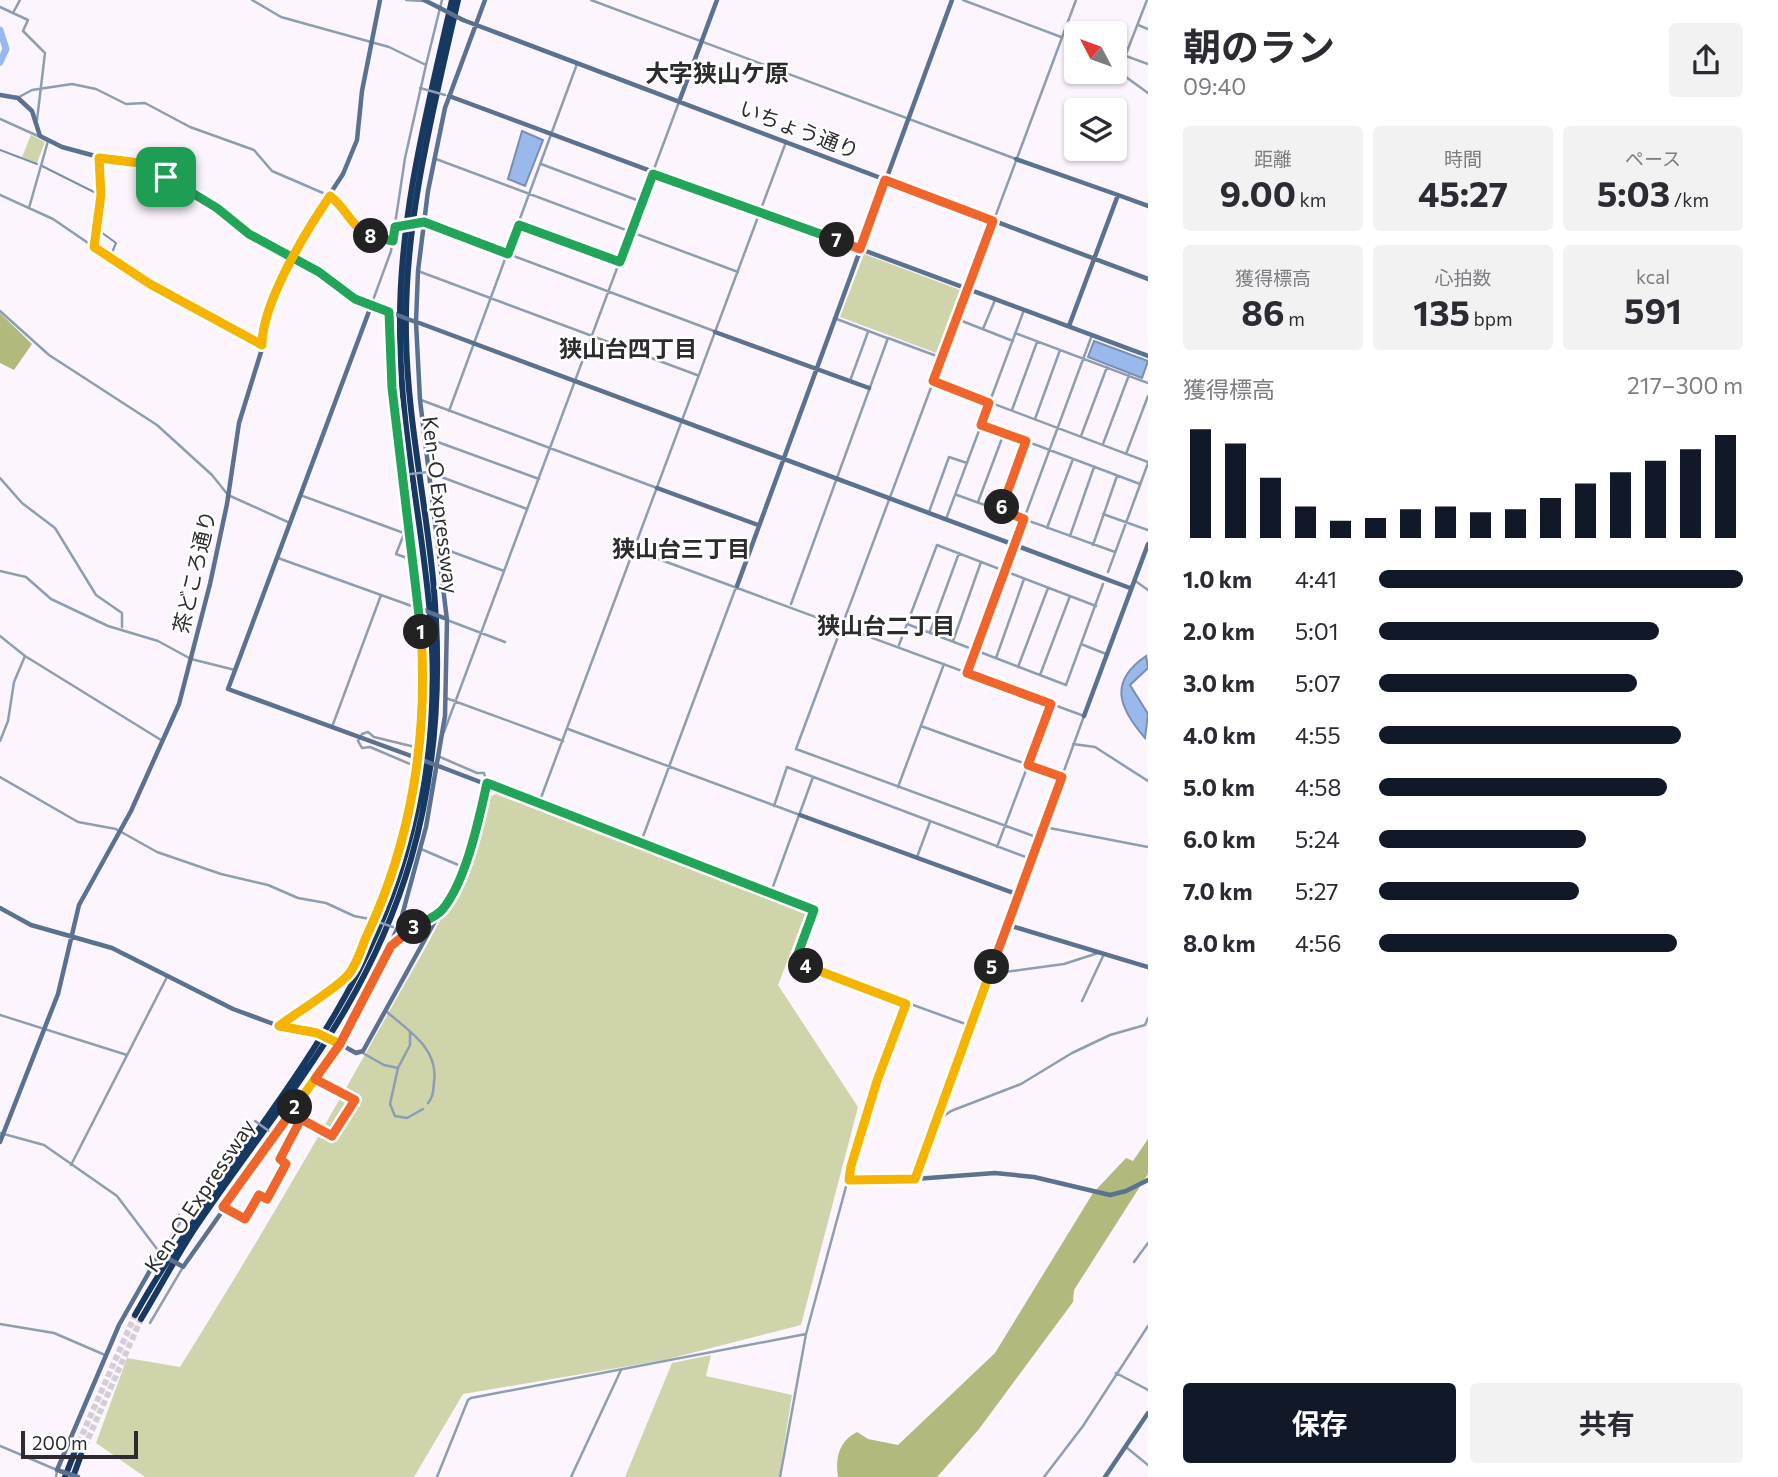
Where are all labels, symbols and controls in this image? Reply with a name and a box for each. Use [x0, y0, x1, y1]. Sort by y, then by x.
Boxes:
north arrow [1064, 21, 1127, 84]
map controls [1064, 21, 1127, 161]
text: 朝のラン [1183, 22, 1335, 69]
button: share [1669, 23, 1743, 97]
district label: 大字狭山ケ原 [645, 58, 789, 87]
text: 09:40 [1183, 72, 1246, 100]
street label: いちょう通り [736, 94, 863, 163]
button: layers [1064, 98, 1127, 161]
pin [136, 147, 196, 207]
text: 距離 [1254, 147, 1292, 170]
text: 時間 [1444, 147, 1482, 170]
text: ペース [1625, 147, 1681, 170]
icon: arrive [147, 158, 185, 196]
text: 9.00 [1220, 171, 1296, 214]
text: 45:27 [1418, 171, 1508, 214]
text: 5:03 [1597, 171, 1670, 214]
text: km [1296, 188, 1326, 211]
text: /km [1670, 188, 1709, 211]
pin: 8 [354, 218, 388, 254]
pin: 7 [820, 222, 854, 258]
text: 8 [365, 224, 376, 247]
text: 7 [831, 228, 842, 251]
text: kcal [1636, 265, 1670, 288]
text: 獲得標高 [1235, 266, 1311, 289]
text: 心拍数 [1434, 266, 1492, 289]
text: 591 [1624, 288, 1682, 331]
text: 86 [1241, 290, 1285, 333]
text: 135 [1413, 290, 1470, 333]
text: m [1285, 307, 1305, 330]
text: bpm [1470, 307, 1513, 330]
district label: 狭山台四丁目 [559, 334, 697, 362]
text: 217–300 m [1627, 371, 1743, 399]
text: 獲得標高 [1183, 375, 1275, 403]
street label: Ken-O Expressway [418, 415, 465, 595]
pin: 6 [984, 490, 1020, 524]
text: 6 [996, 495, 1007, 518]
street label: 茶どころ通り [167, 508, 220, 636]
district label: 狭山台三丁目 [612, 534, 750, 562]
text: 1.0 km [1183, 565, 1252, 593]
text: 4:41 [1295, 565, 1337, 593]
district label: 狭山台二丁目 [817, 611, 955, 639]
pin: 1 [404, 614, 438, 650]
text: 2.0 km [1183, 617, 1255, 645]
text: 5:01 [1295, 617, 1338, 645]
text: 1 [416, 620, 425, 643]
text: 3.0 km [1183, 669, 1255, 697]
text: 5:07 [1295, 669, 1341, 697]
text: 4.0 km [1183, 721, 1256, 749]
text: 4:55 [1295, 721, 1341, 749]
text: 5.0 km [1183, 773, 1255, 801]
text: 4:58 [1295, 773, 1341, 801]
text: 6.0 km [1183, 825, 1256, 853]
text: 5:24 [1295, 825, 1340, 853]
text: 7.0 km [1183, 877, 1253, 905]
text: 5:27 [1295, 877, 1338, 905]
pin: 3 [396, 909, 432, 944]
text: 3 [408, 915, 419, 938]
text: 8.0 km [1183, 929, 1256, 957]
text: 4:56 [1295, 929, 1341, 957]
pin: 4 [788, 948, 824, 984]
pin: 5 [974, 950, 1010, 984]
text: 4 [800, 954, 811, 977]
text: 5 [986, 955, 997, 978]
pin: 2 [278, 1090, 312, 1124]
text: 2 [289, 1095, 300, 1118]
street label: Ken-O Expressway [138, 1114, 259, 1276]
button: 保存 [1183, 1383, 1456, 1463]
button: 共有 [1470, 1383, 1743, 1463]
scale bar [21, 1428, 138, 1460]
text: 200 m [32, 1431, 88, 1454]

